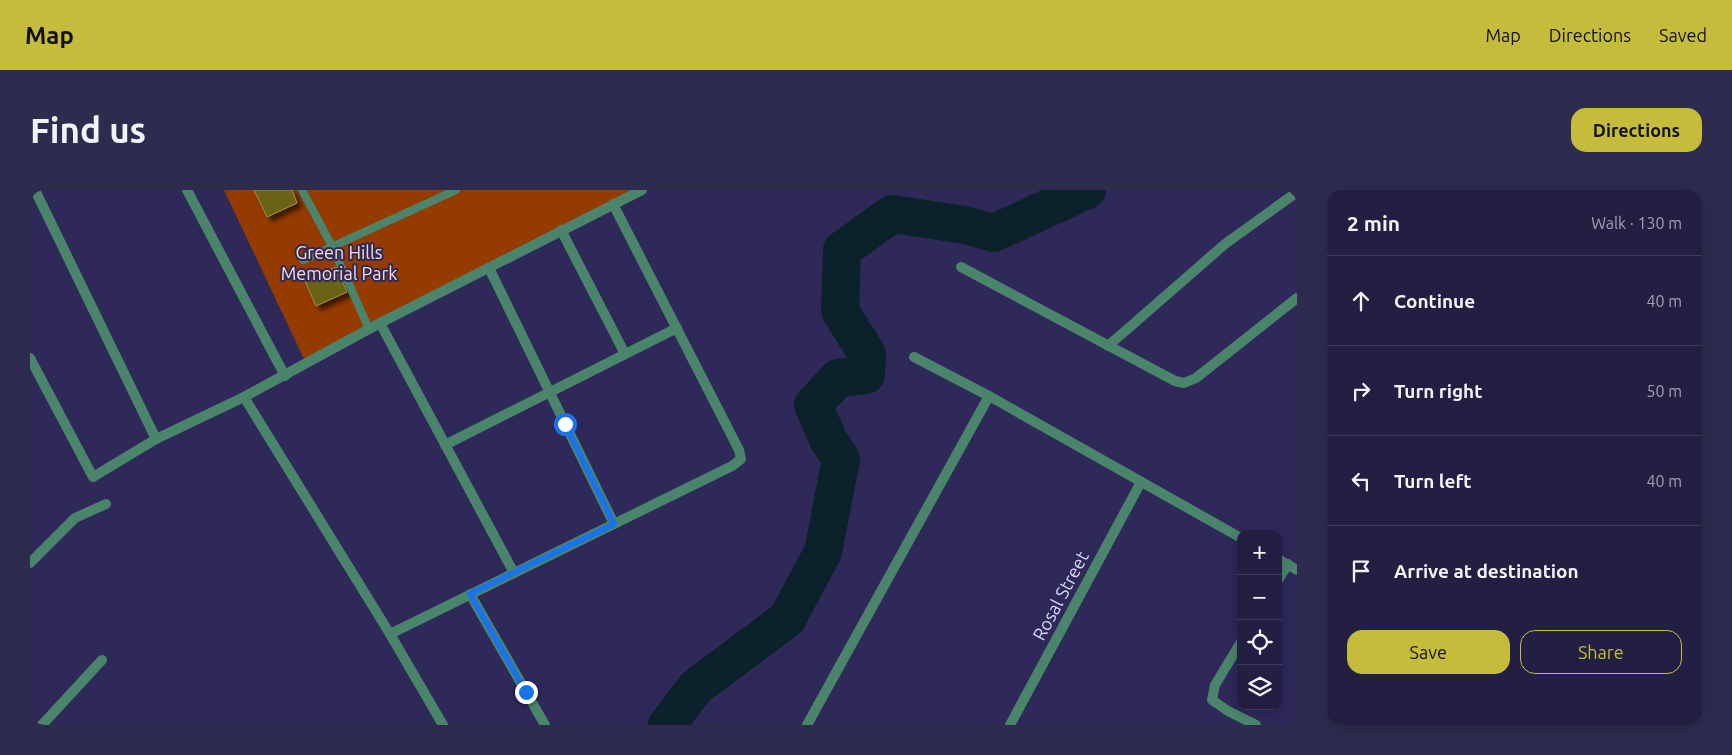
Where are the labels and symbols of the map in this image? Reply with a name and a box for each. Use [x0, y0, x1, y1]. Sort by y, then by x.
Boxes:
park label: Green Hills Memorial Park [281, 242, 397, 283]
route start [554, 413, 577, 436]
street label: Rosal Street [1028, 548, 1092, 643]
route end [515, 681, 538, 704]

